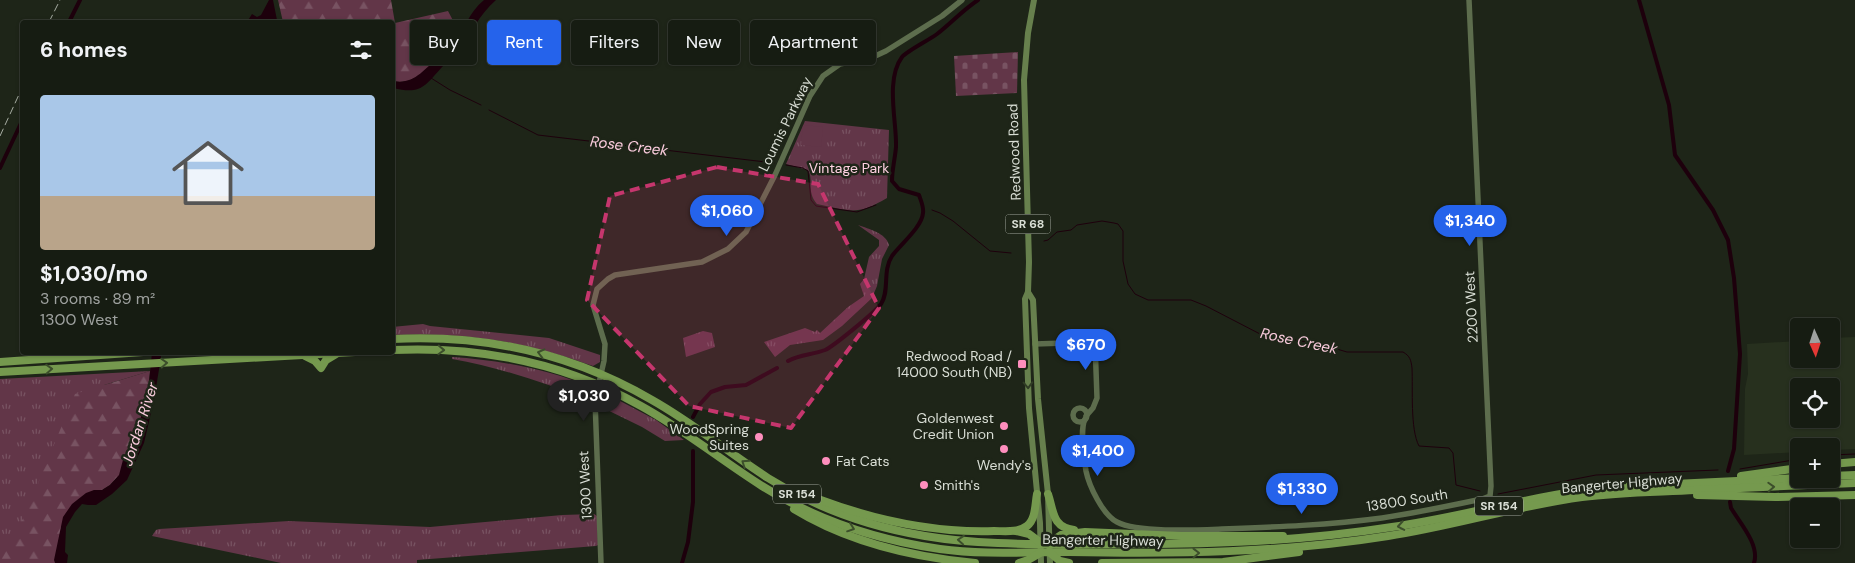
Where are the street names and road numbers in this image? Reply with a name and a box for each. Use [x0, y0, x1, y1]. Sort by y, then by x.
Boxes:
street label: Loumis Parkway [754, 73, 816, 174]
street label: Redwood Road [1003, 103, 1025, 201]
road number: SR 68 [1006, 214, 1050, 233]
street label: 2200 West [1460, 271, 1482, 343]
street label: 1300 West [574, 450, 596, 520]
street label: Bangerter Highway [1561, 469, 1683, 497]
road number: SR 154 [773, 484, 821, 504]
street label: 13800 South [1365, 485, 1449, 515]
road number: SR 154 [1475, 496, 1523, 516]
street label: Bangerter Highway [1042, 530, 1164, 550]

